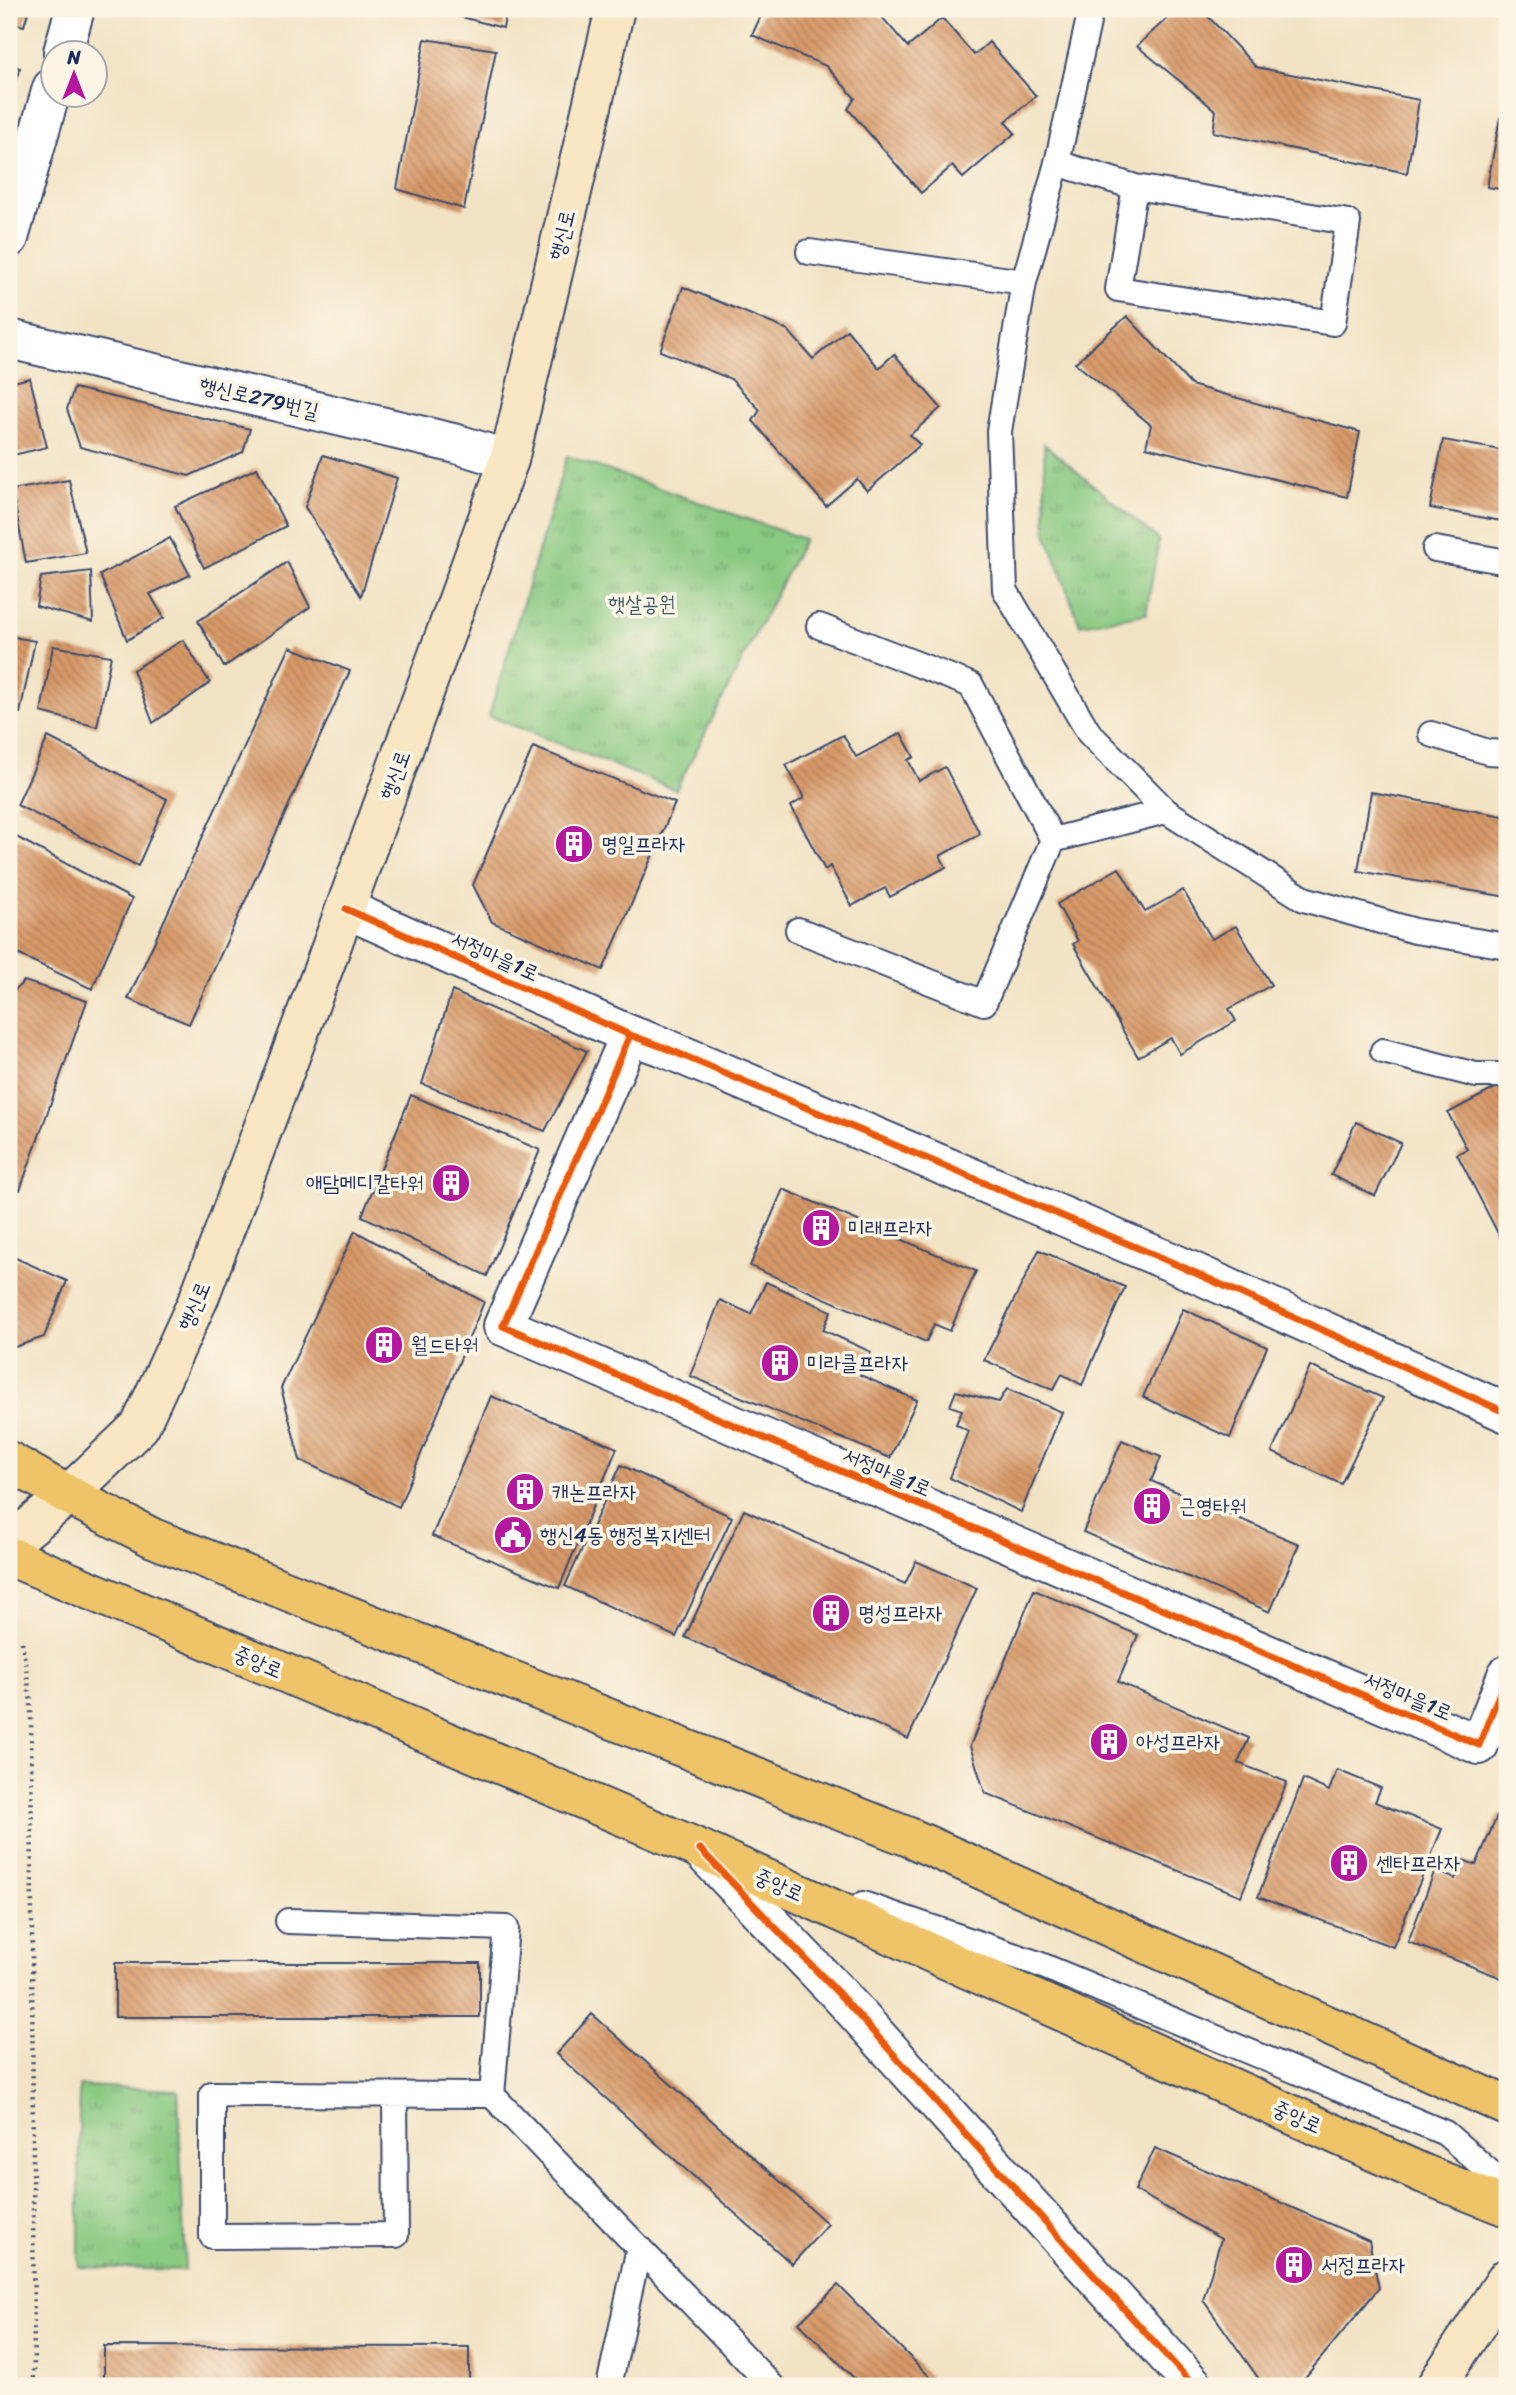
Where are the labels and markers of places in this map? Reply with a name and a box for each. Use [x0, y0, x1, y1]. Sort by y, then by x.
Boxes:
building icon: 명일프라자 [553, 823, 595, 865]
place label: 명일프라자 [601, 825, 686, 863]
building icon: 애담메디칼타워 [430, 1162, 472, 1204]
place label: 애담메디칼타워 [306, 1164, 424, 1202]
building icon: 미래프라자 [800, 1207, 842, 1249]
place label: 미래프라자 [848, 1209, 933, 1247]
building icon: 월드타워 [363, 1324, 405, 1366]
place label: 월드타워 [411, 1326, 479, 1364]
building icon: 미라클프라자 [759, 1342, 801, 1384]
place label: 미라클프라자 [807, 1344, 908, 1382]
building icon: 캐논프라자 [504, 1471, 546, 1513]
place label: 캐논프라자 [552, 1473, 637, 1511]
building icon: 근영타워 [1131, 1485, 1173, 1527]
place label: 근영타워 [1179, 1487, 1247, 1525]
public building icon: 행신4동 행정복지센터 [492, 1514, 534, 1556]
place label: 행신4동 행정복지센터 [540, 1516, 711, 1554]
building icon: 명성프라자 [810, 1592, 852, 1634]
place label: 명성프라자 [858, 1594, 943, 1632]
building icon: 아성프라자 [1088, 1721, 1130, 1763]
place label: 아성프라자 [1136, 1723, 1221, 1761]
building icon: 센타프라자 [1328, 1842, 1370, 1884]
place label: 센타프라자 [1376, 1844, 1461, 1882]
building icon: 서정프라자 [1273, 2244, 1315, 2286]
place label: 서정프라자 [1321, 2246, 1406, 2284]

